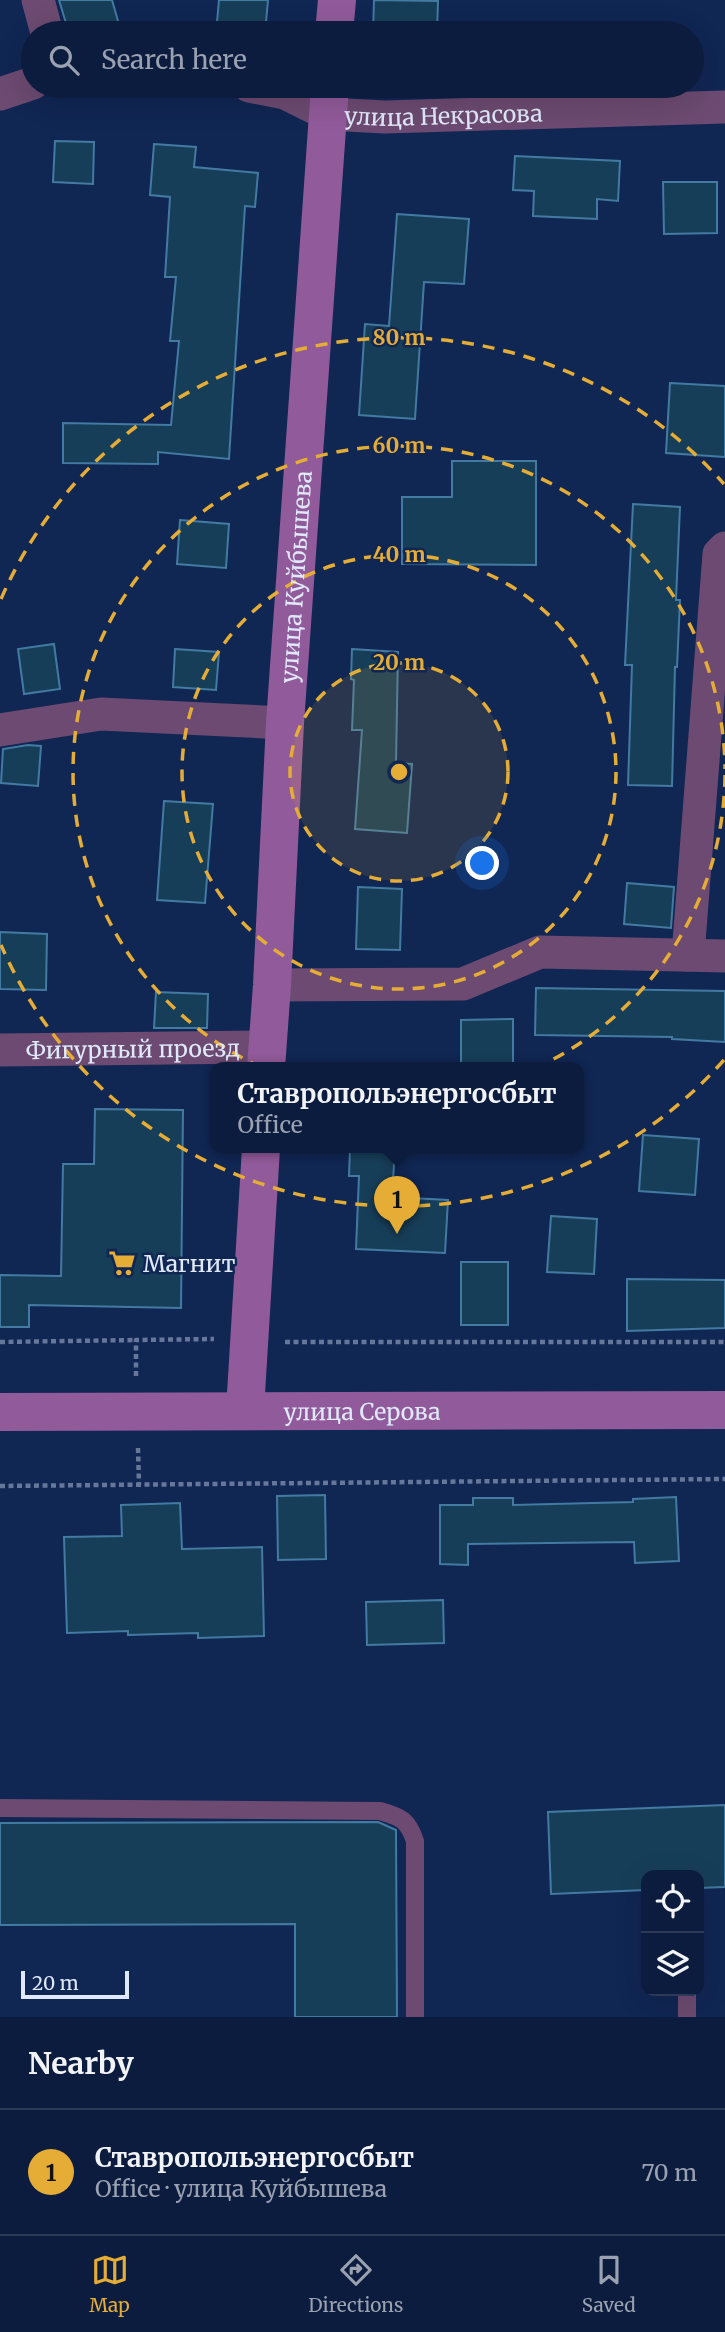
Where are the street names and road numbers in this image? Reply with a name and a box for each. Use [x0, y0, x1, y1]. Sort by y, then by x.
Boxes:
street label: улица Некрасова [343, 98, 543, 132]
street label: улица Куйбышева [273, 469, 317, 684]
street label: Фигурный проезд [26, 1033, 240, 1064]
street label: улица Серова [283, 1396, 441, 1426]

